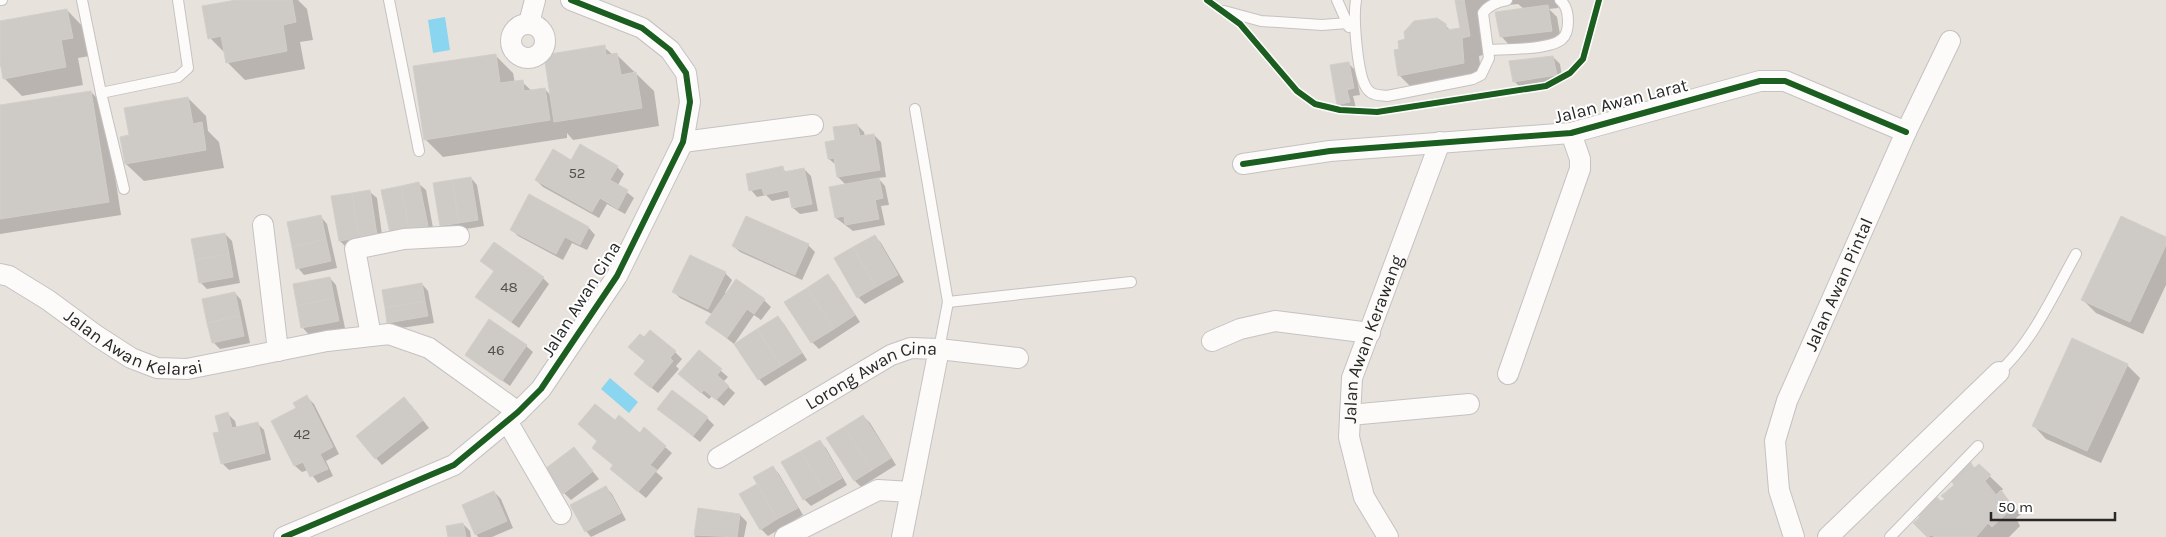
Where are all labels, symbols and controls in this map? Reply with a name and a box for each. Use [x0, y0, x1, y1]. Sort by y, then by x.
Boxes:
street label: Jalan Awan Larat [1552, 74, 1690, 128]
house number: 52 [568, 164, 586, 182]
street label: Jalan Awan Pintal [1800, 214, 1878, 354]
street label: Jalan Awan Cina [537, 237, 625, 361]
street label: Jalan Awan Kerawang [1339, 252, 1408, 424]
house number: 48 [500, 278, 518, 296]
street label: Jalan Awan Kelarai [60, 305, 205, 380]
street label: Lorong Awan Cina [801, 337, 937, 415]
house number: 46 [488, 341, 504, 359]
house number: 42 [293, 425, 311, 443]
scale bar [1991, 490, 2115, 522]
text: 50 m [1998, 498, 2033, 516]

